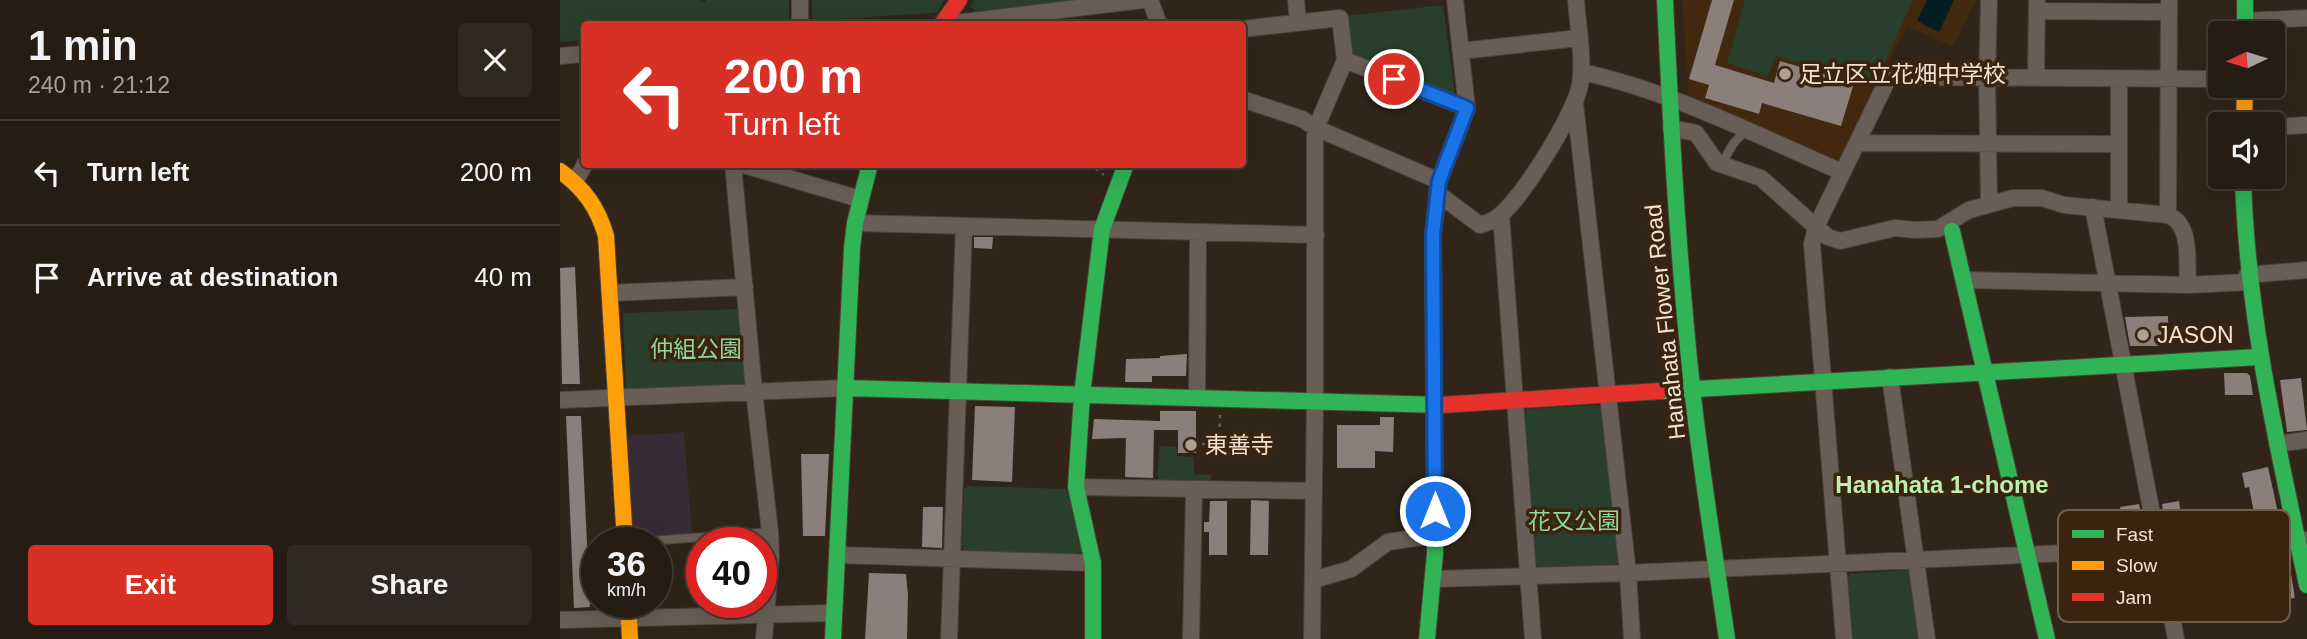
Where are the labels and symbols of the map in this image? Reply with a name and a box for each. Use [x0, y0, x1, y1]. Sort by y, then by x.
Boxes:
north arrow [2208, 21, 2286, 98]
pin [1364, 49, 1424, 109]
place label: 足立区立花畑中学校 [1799, 61, 2006, 87]
marker: 足立区立花畑中学校 [1777, 66, 1793, 82]
street label: Hanahata Flower Road [1640, 203, 1690, 441]
place label: JASON [2157, 322, 2234, 348]
marker: JASON [2135, 327, 2151, 343]
park label: 仲組公園 [650, 336, 742, 362]
place label: 東善寺 [1205, 432, 1274, 458]
marker: 東善寺 [1183, 437, 1199, 453]
district label: Hanahata 1-chome [1835, 471, 2049, 498]
position arrow [1398, 474, 1472, 548]
park label: 花又公園 [1528, 508, 1620, 534]
legend [2058, 510, 2290, 622]
text: Fast [2116, 524, 2154, 545]
speed limit sign: 40 [686, 527, 777, 618]
text: Slow [2116, 555, 2157, 576]
text: Jam [2116, 587, 2152, 608]

